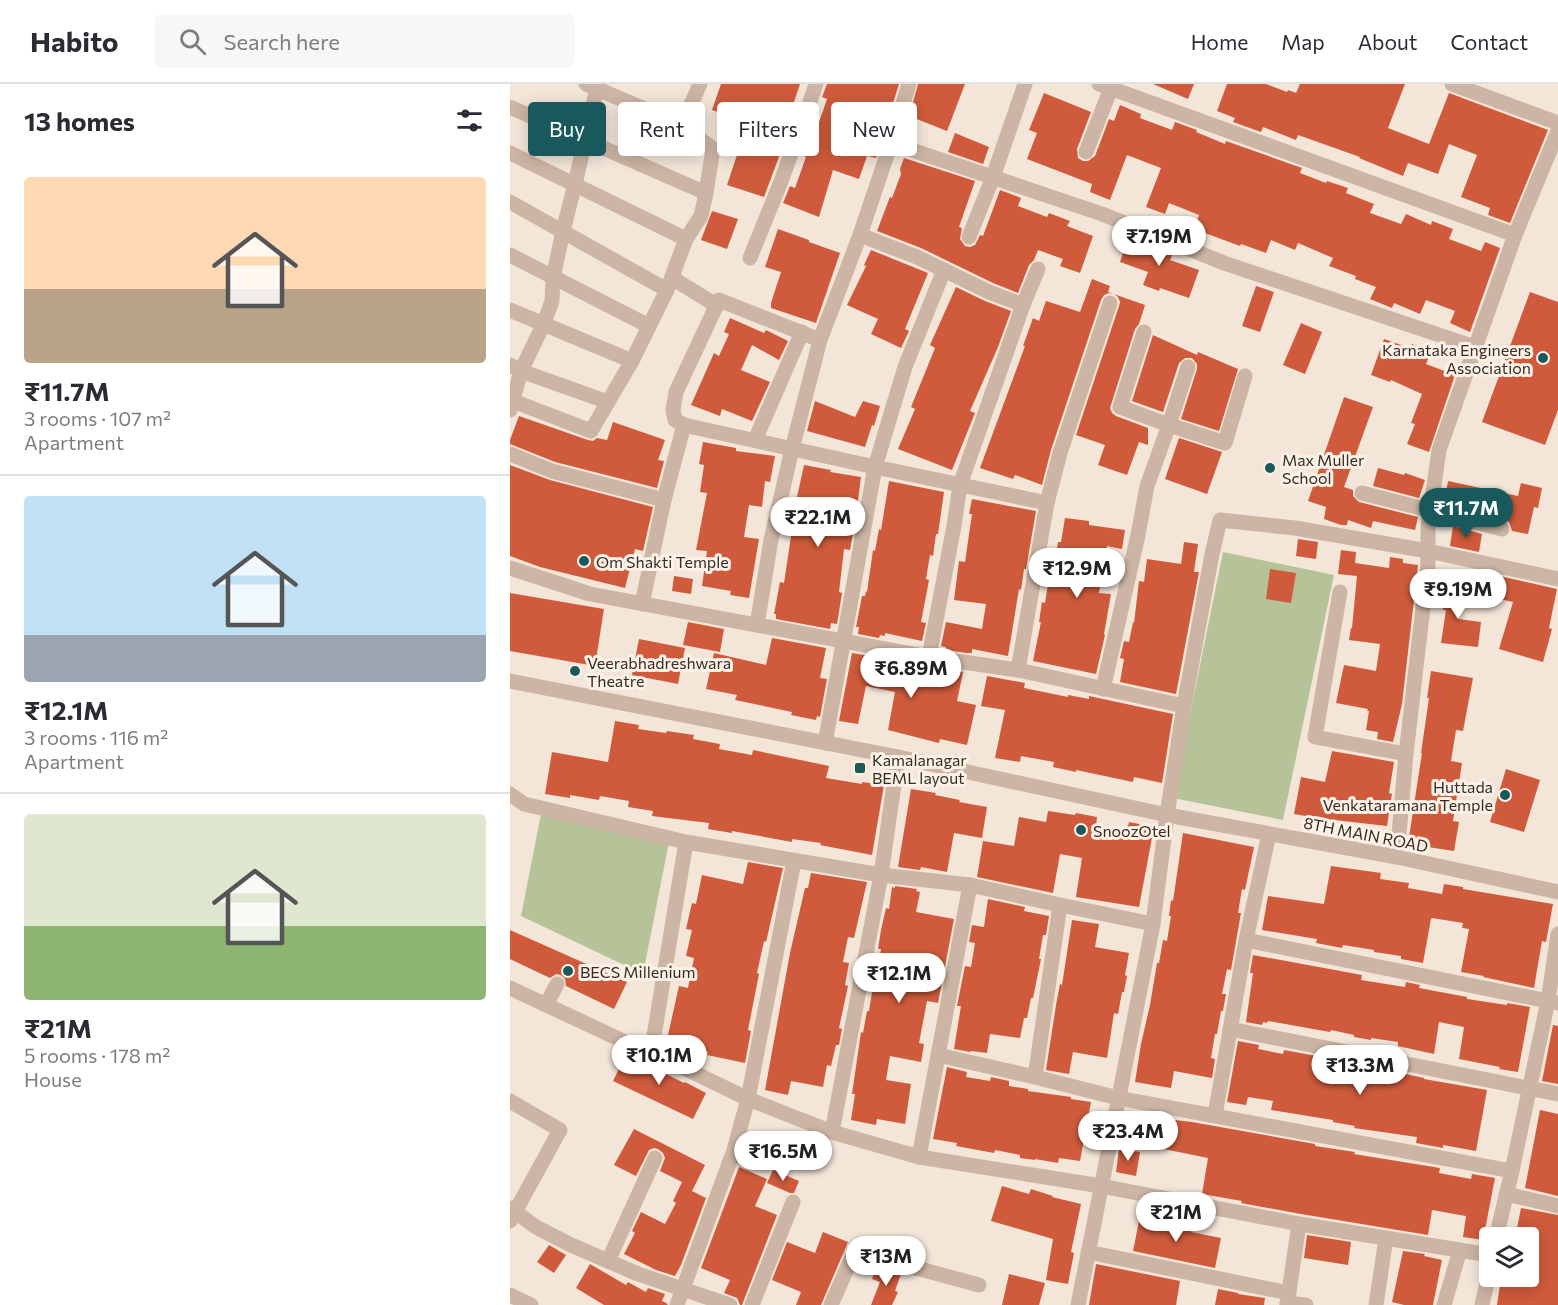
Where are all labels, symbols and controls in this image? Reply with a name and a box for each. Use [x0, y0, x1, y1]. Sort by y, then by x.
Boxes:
search box [155, 14, 575, 68]
text: Habito [30, 24, 119, 58]
icon: search [176, 25, 209, 58]
text: Search here [224, 28, 340, 55]
text: Home [1191, 29, 1248, 54]
text: Map [1281, 29, 1325, 54]
text: About [1358, 29, 1417, 54]
text: Contact [1450, 29, 1528, 54]
chip: Buy [528, 102, 606, 156]
chip: Rent [618, 102, 705, 156]
chip: Filters [717, 102, 819, 156]
chip: New [831, 102, 917, 156]
icon: filters [453, 104, 486, 137]
text: 13 homes [24, 105, 135, 136]
icon: home [201, 216, 309, 324]
pin: ₹7.19M [1110, 216, 1208, 267]
text: ₹7.19M [1126, 223, 1192, 247]
place label: Karnataka Engineers Association [1382, 340, 1531, 377]
marker: Karnataka Engineers Association [1536, 351, 1550, 365]
text: ₹11.7M [24, 375, 110, 406]
text: 3 rooms · 107 m² [24, 406, 171, 430]
text: Apartment [24, 430, 124, 454]
place label: Max Muller School [1282, 450, 1365, 487]
marker: Max Muller School [1263, 461, 1277, 475]
pin: ₹11.7M [1417, 488, 1515, 539]
text: ₹11.7M [1433, 495, 1499, 519]
pin: ₹22.1M [769, 497, 867, 548]
text: ₹22.1M [784, 504, 852, 528]
icon: home [201, 535, 309, 643]
pin: ₹12.9M [1028, 548, 1126, 599]
place label: Om Shakti Temple [596, 552, 729, 571]
marker: Om Shakti Temple [577, 554, 591, 568]
text: ₹12.9M [1042, 555, 1112, 579]
pin: ₹9.19M [1409, 569, 1507, 620]
text: ₹9.19M [1424, 576, 1492, 600]
pin: ₹6.89M [862, 648, 960, 699]
place label: Veerabhadreshwara Theatre [587, 653, 731, 690]
text: ₹6.89M [874, 655, 948, 679]
marker: Veerabhadreshwara Theatre [568, 664, 582, 678]
text: ₹12.1M [24, 694, 108, 725]
text: 3 rooms · 116 m² [24, 725, 168, 749]
text: Apartment [24, 749, 124, 773]
place label: Kamalanagar BEML layout [872, 750, 967, 787]
marker: Kamalanagar BEML layout [853, 761, 867, 775]
place label: Huttada Venkataramana Temple [1323, 777, 1493, 814]
marker: Huttada Venkataramana Temple [1498, 788, 1512, 802]
street label: 8TH MAIN ROAD [1302, 813, 1430, 855]
place label: SnoozOtel [1093, 821, 1171, 840]
marker: SnoozOtel [1074, 823, 1088, 837]
icon: home [201, 853, 309, 961]
pin: ₹12.1M [850, 953, 948, 1004]
text: ₹12.1M [867, 960, 931, 984]
place label: BECS Millenium [580, 962, 695, 981]
marker: BECS Millenium [561, 964, 575, 978]
text: ₹21M [24, 1012, 92, 1043]
pin: ₹10.1M [610, 1035, 708, 1086]
text: ₹10.1M [626, 1042, 692, 1066]
text: 5 rooms · 178 m² [24, 1043, 170, 1067]
pin: ₹13.3M [1311, 1045, 1409, 1096]
text: ₹13.3M [1325, 1052, 1395, 1076]
text: House [24, 1067, 82, 1091]
pin: ₹23.4M [1079, 1111, 1177, 1162]
text: ₹23.4M [1092, 1118, 1164, 1142]
pin: ₹16.5M [734, 1131, 832, 1182]
text: ₹16.5M [748, 1138, 818, 1162]
pin: ₹21M [1140, 1192, 1212, 1243]
text: ₹21M [1150, 1199, 1202, 1223]
map controls [1479, 1227, 1539, 1287]
button: layers [1479, 1227, 1539, 1287]
pin: ₹13M [850, 1236, 922, 1287]
text: ₹13M [860, 1243, 912, 1267]

